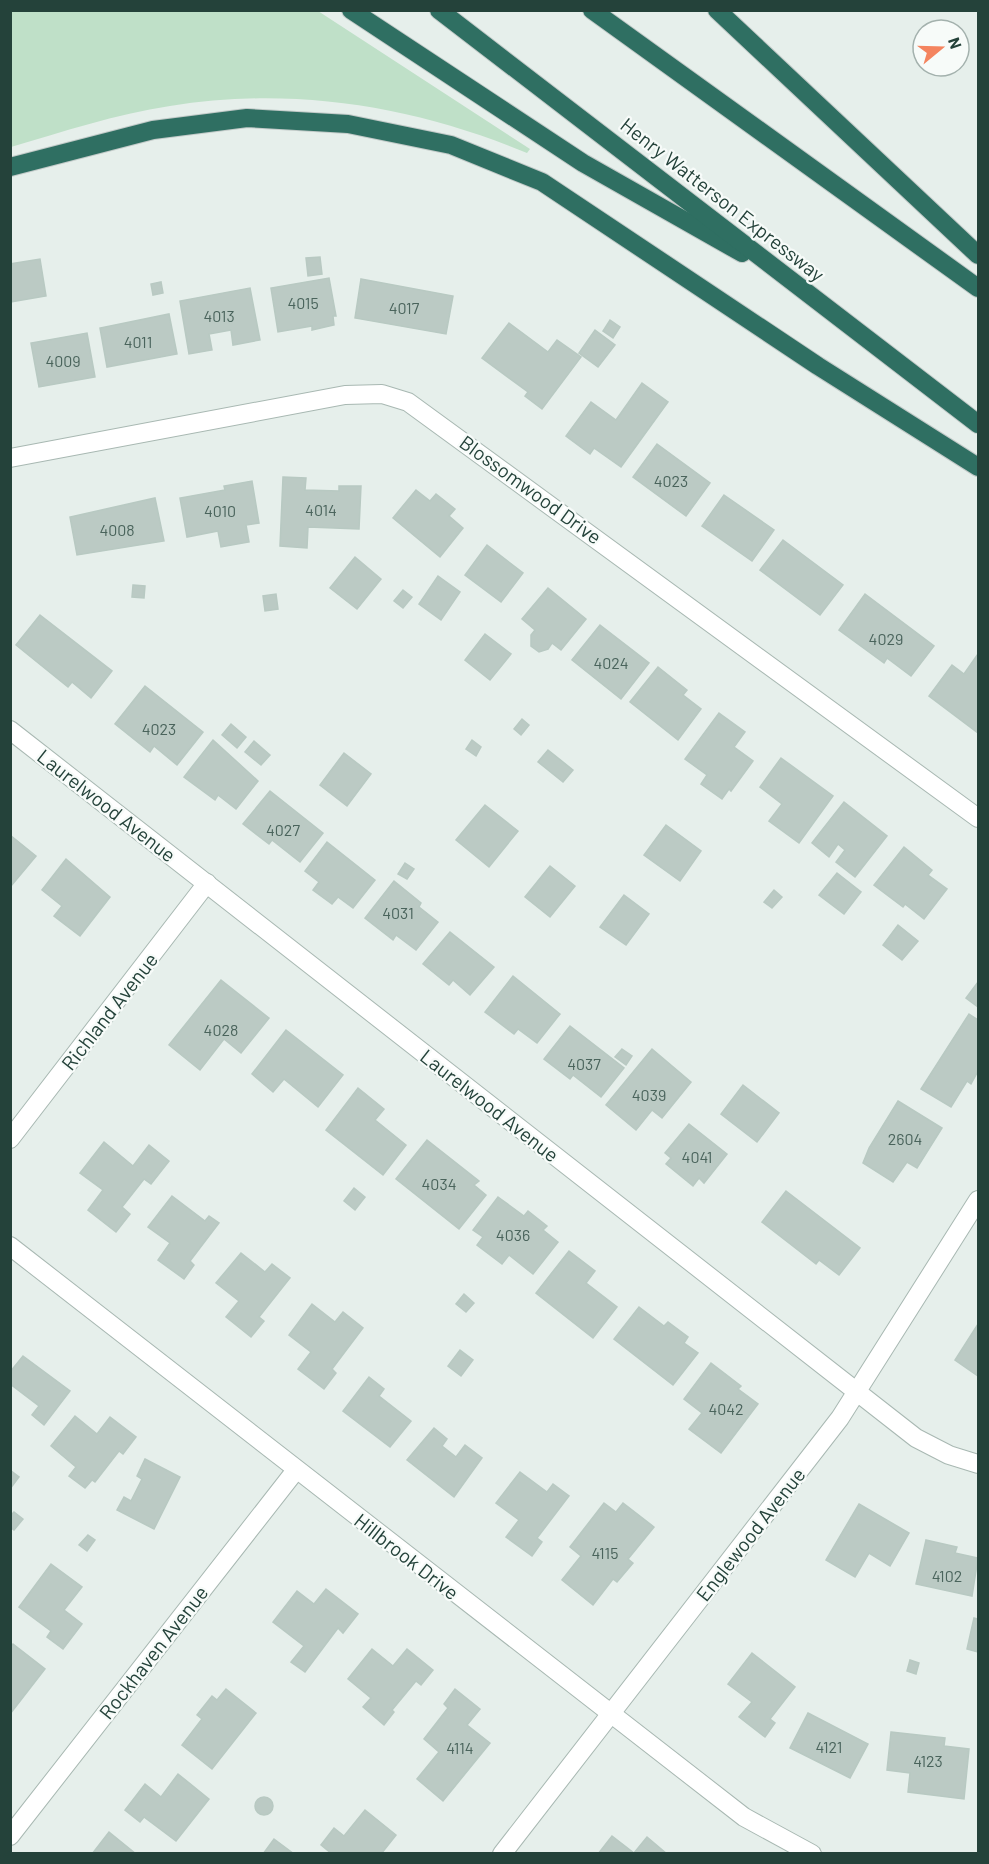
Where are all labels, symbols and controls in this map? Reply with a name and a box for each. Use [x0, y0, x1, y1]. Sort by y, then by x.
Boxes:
north arrow [911, 18, 971, 78]
text: N [945, 35, 966, 51]
street label: Henry Watterson Expressway [616, 112, 830, 286]
house number: 4015 [287, 293, 319, 312]
house number: 4017 [389, 298, 420, 317]
house number: 4013 [203, 306, 235, 325]
house number: 4011 [124, 332, 152, 351]
house number: 4009 [45, 351, 81, 370]
street label: Blossomwood Drive [455, 429, 607, 549]
house number: 4023 [654, 471, 688, 490]
house number: 4014 [305, 500, 337, 519]
house number: 4010 [204, 501, 236, 520]
house number: 4008 [99, 520, 135, 539]
house number: 4029 [869, 629, 903, 648]
house number: 4024 [593, 653, 629, 672]
house number: 4023 [142, 719, 176, 738]
street label: Laurelwood Avenue [33, 743, 181, 867]
house number: 4027 [266, 820, 300, 839]
house number: 4031 [382, 903, 414, 922]
street label: Richland Avenue [56, 947, 162, 1075]
house number: 4028 [204, 1020, 238, 1039]
street label: Laurelwood Avenue [416, 1043, 564, 1167]
house number: 4037 [567, 1054, 601, 1073]
house number: 4039 [632, 1085, 666, 1104]
house number: 2604 [888, 1129, 922, 1148]
house number: 4041 [682, 1147, 712, 1166]
house number: 4034 [422, 1174, 456, 1193]
house number: 4036 [496, 1225, 530, 1244]
house number: 4042 [708, 1399, 744, 1418]
street label: Englewood Avenue [690, 1462, 810, 1606]
street label: Hillbrook Drive [350, 1508, 464, 1604]
house number: 4115 [592, 1543, 618, 1562]
house number: 4102 [932, 1566, 962, 1585]
street label: Rockhaven Avenue [94, 1581, 212, 1723]
house number: 4121 [816, 1737, 842, 1756]
house number: 4114 [446, 1738, 474, 1757]
house number: 4123 [913, 1751, 943, 1770]

